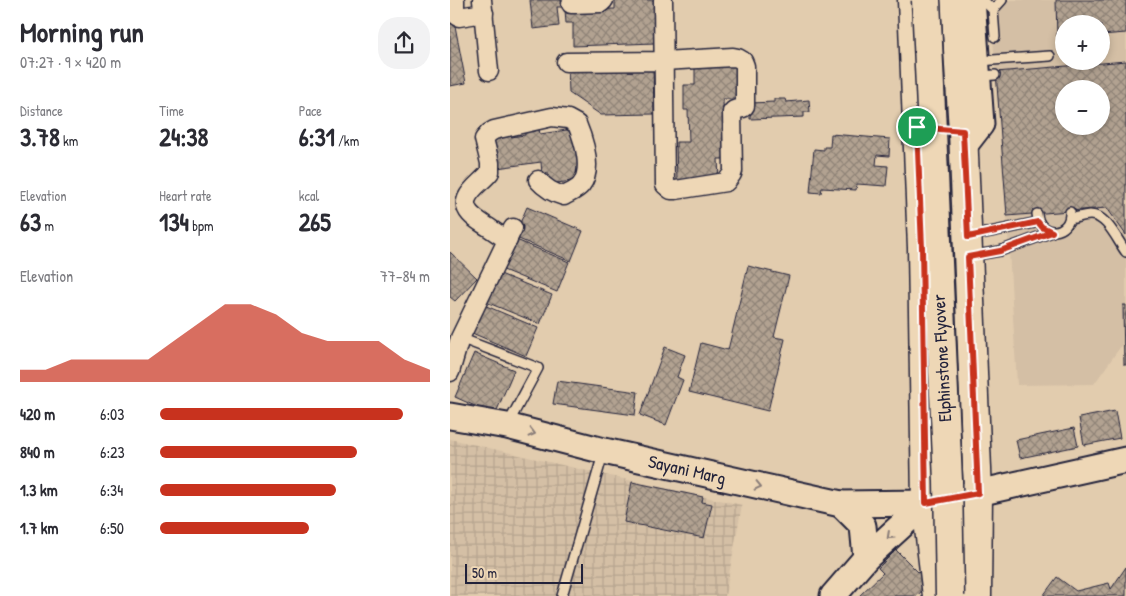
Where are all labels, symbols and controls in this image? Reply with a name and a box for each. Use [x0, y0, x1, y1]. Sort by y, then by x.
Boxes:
text: Morning run [20, 13, 144, 51]
map controls [1055, 15, 1110, 135]
button: + [1055, 15, 1110, 70]
button: share [378, 17, 430, 69]
text: 07:27 · 9 × 420 m [20, 51, 121, 73]
button: − [1055, 80, 1110, 135]
text: Distance [20, 101, 63, 120]
text: Time [159, 101, 184, 120]
text: Pace [299, 101, 322, 120]
pin [896, 106, 938, 148]
icon: arrive [903, 113, 931, 141]
text: 3.78 [20, 120, 60, 154]
text: 24:38 [159, 120, 208, 154]
text: 6:31 [299, 120, 335, 154]
text: km [60, 131, 78, 150]
text: /km [335, 131, 359, 150]
text: Elevation [20, 186, 67, 205]
text: Heart rate [159, 186, 212, 205]
text: kcal [299, 186, 319, 205]
text: 63 [20, 205, 41, 239]
text: 134 [159, 205, 189, 239]
text: 265 [299, 205, 331, 239]
text: m [41, 216, 54, 235]
text: bpm [189, 216, 213, 235]
text: Elevation [20, 265, 73, 287]
text: 77–84 m [380, 265, 430, 287]
street label: Elphinstone Flyover [926, 294, 957, 422]
text: 420 m [20, 403, 55, 425]
text: 6:03 [100, 403, 124, 425]
one-way arrow [527, 427, 536, 438]
text: 840 m [20, 441, 55, 463]
text: 6:23 [100, 441, 125, 463]
street label: Sayani Marg [646, 448, 728, 491]
text: 1.3 km [20, 479, 58, 501]
text: 6:34 [100, 479, 123, 501]
one-way arrow [754, 480, 763, 490]
text: 1.7 km [20, 517, 58, 539]
text: 6:50 [100, 517, 124, 539]
one-way arrow [887, 530, 896, 539]
scale bar [465, 561, 582, 584]
text: 50 m [472, 563, 497, 582]

